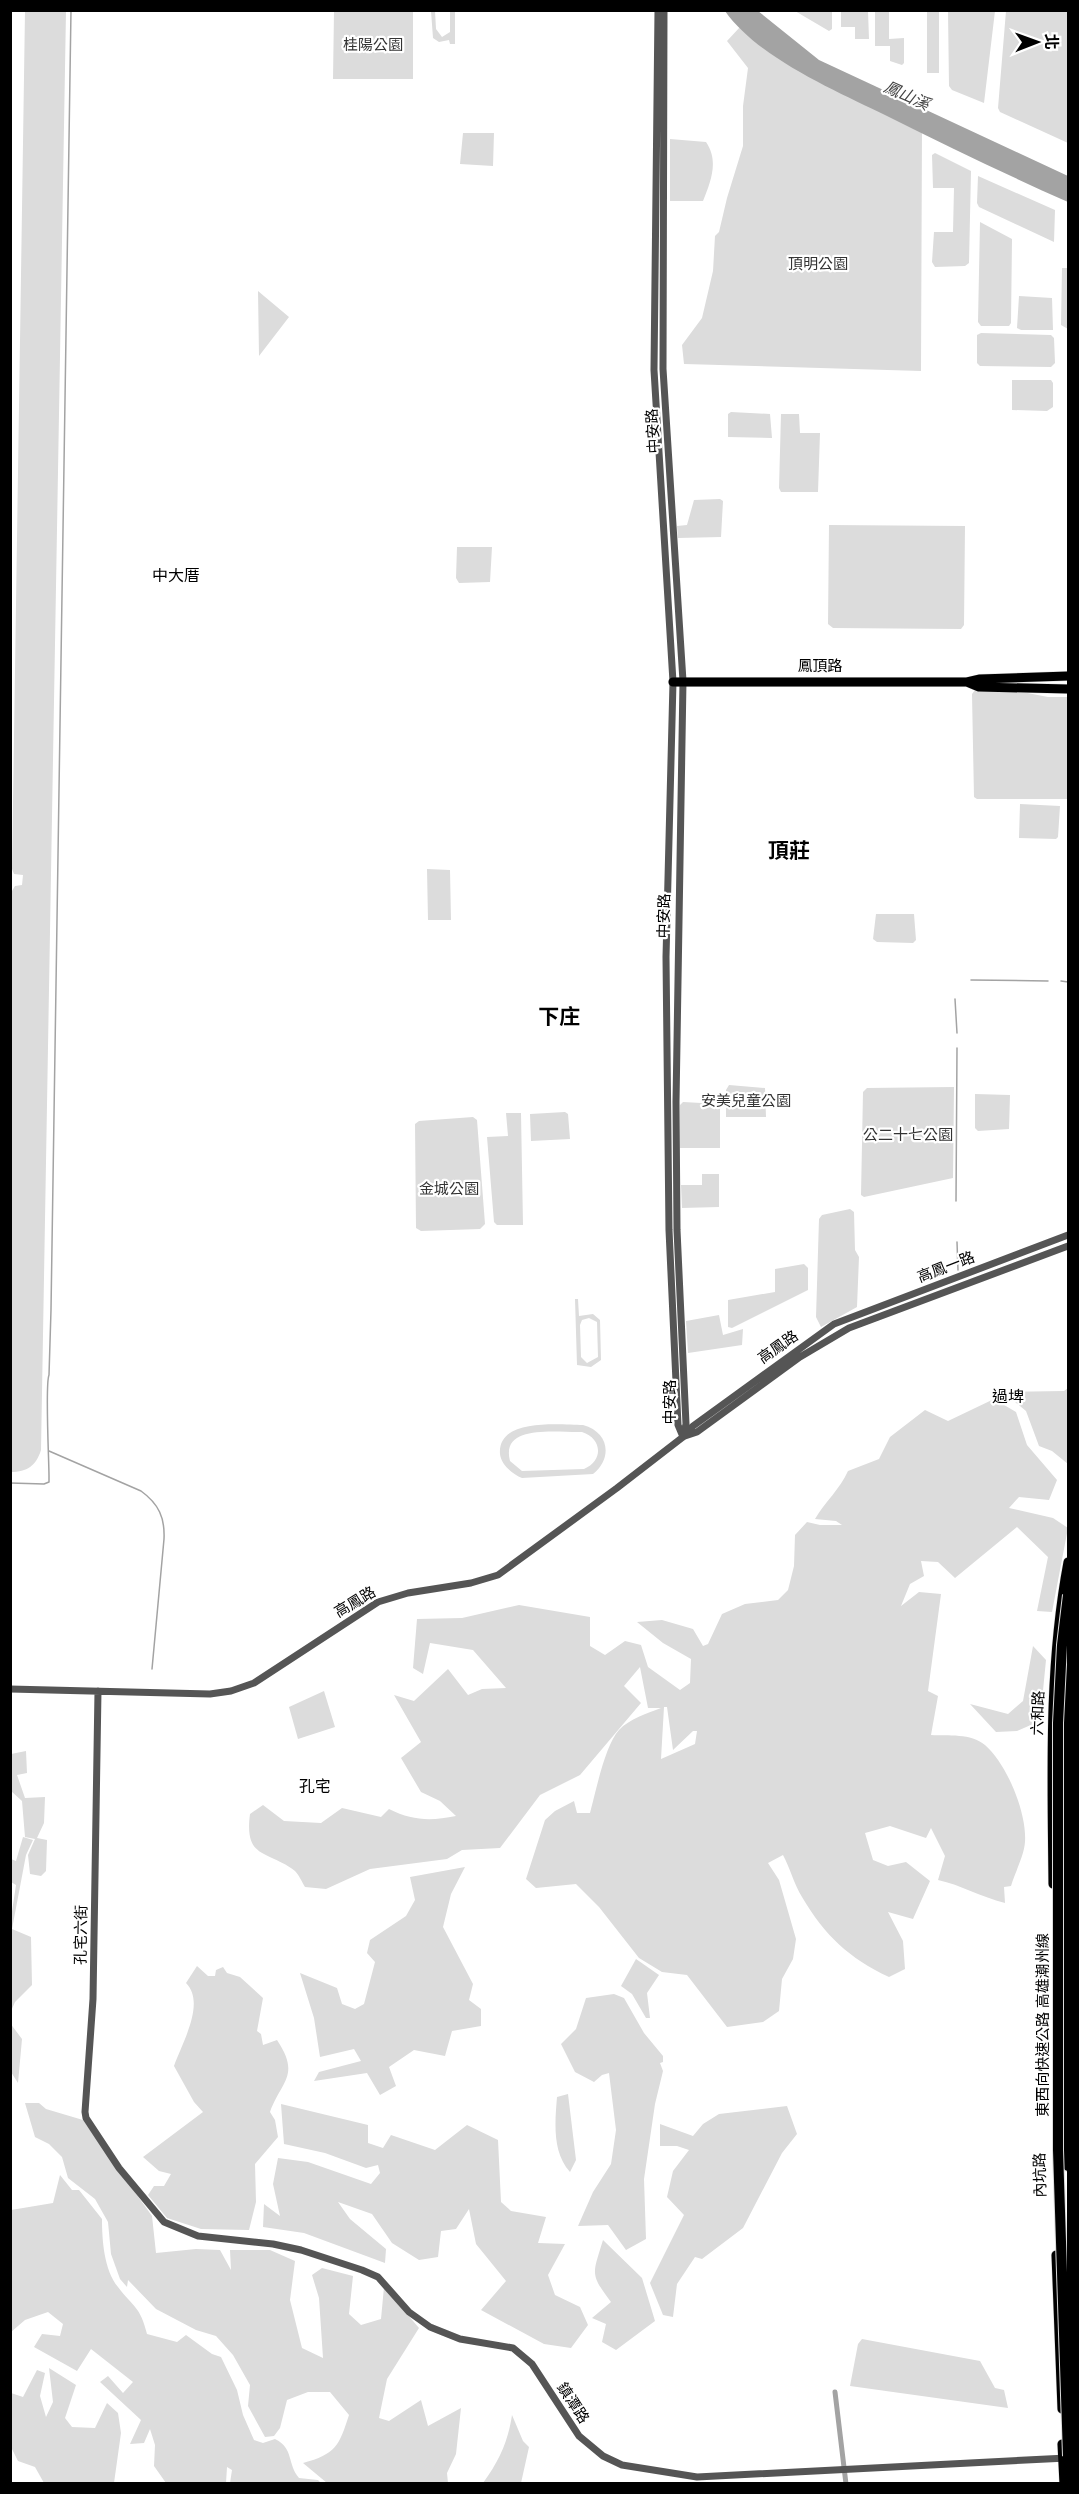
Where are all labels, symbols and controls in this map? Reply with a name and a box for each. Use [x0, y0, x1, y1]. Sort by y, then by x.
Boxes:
north arrow [1007, 12, 1067, 72]
text: 北 [1040, 34, 1060, 50]
park label: 桂陽公園 [343, 37, 403, 56]
water label: 鳳山溪 [880, 78, 934, 117]
park label: 頂明公園 [788, 256, 848, 275]
street label: 中安路 [644, 408, 665, 454]
district label: 中大厝 [152, 567, 200, 587]
street label: 鳳頂路 [797, 658, 843, 677]
district label: 頂莊 [768, 839, 810, 866]
street label: 中安路 [656, 893, 675, 939]
district label: 下庄 [538, 1005, 580, 1032]
park label: 安美兒童公園 [701, 1093, 791, 1112]
park label: 公二十七公園 [863, 1127, 953, 1146]
park label: 金城公園 [419, 1181, 479, 1200]
street label: 高鳳一路 [915, 1249, 978, 1288]
street label: 高鳳路 [755, 1328, 803, 1369]
street label: 中安路 [662, 1379, 681, 1425]
district label: 過埤 [992, 1388, 1024, 1408]
street label: 高鳳路 [332, 1584, 380, 1623]
street label: 六和路 [1029, 1690, 1050, 1736]
district label: 孔宅 [299, 1778, 331, 1798]
street label: 孔宅六街 [72, 1905, 93, 1965]
street label: 東西向快速公路 高雄潮州線 [1034, 1933, 1054, 2117]
street label: 內坑路 [1031, 2152, 1051, 2198]
street label: 鎮潭路 [552, 2379, 593, 2428]

